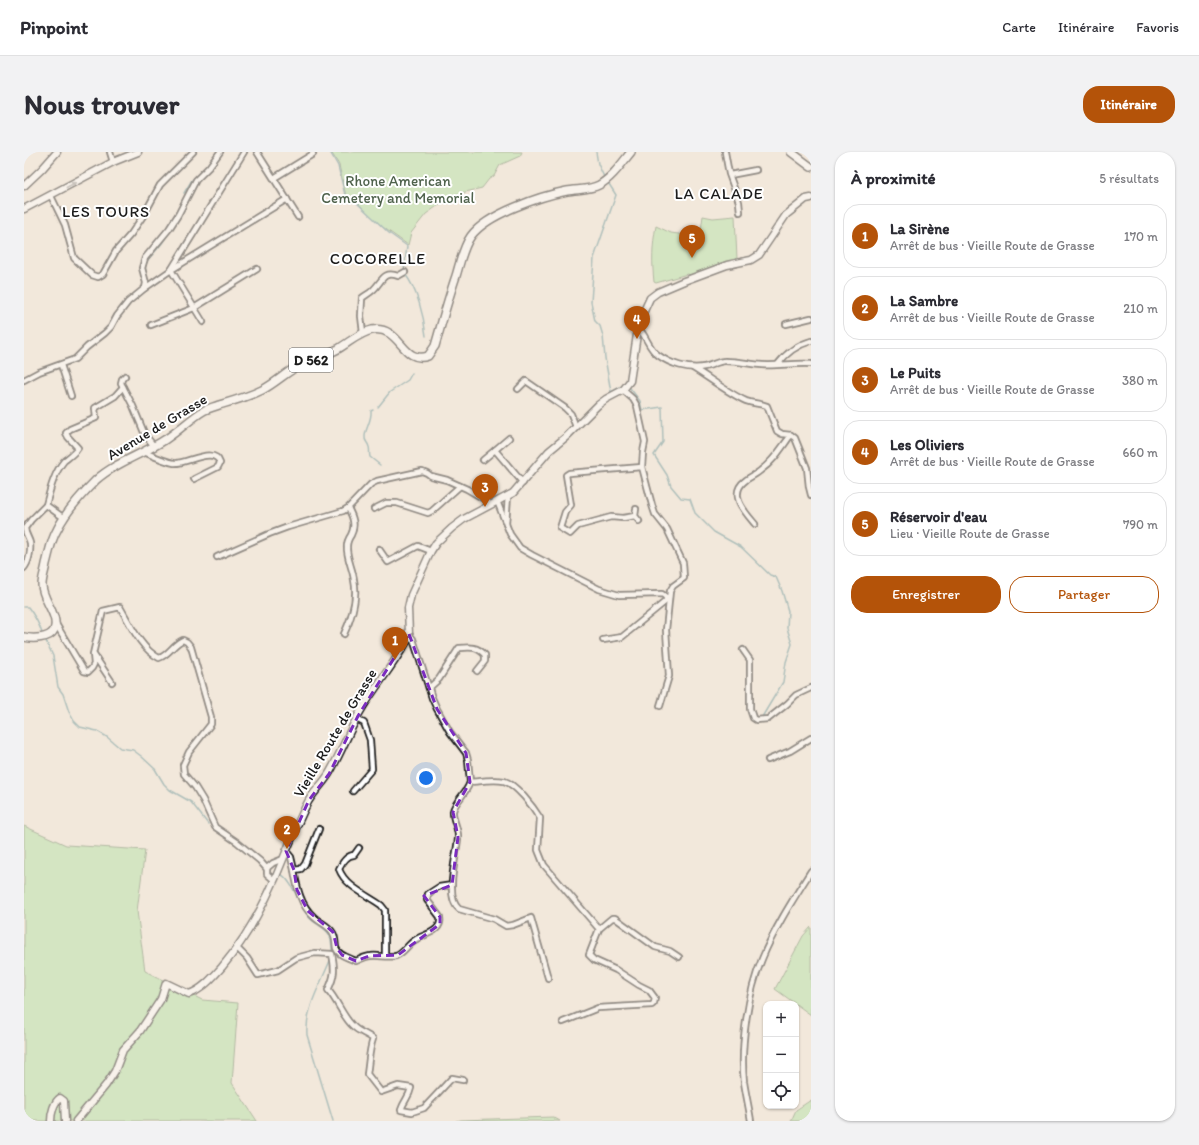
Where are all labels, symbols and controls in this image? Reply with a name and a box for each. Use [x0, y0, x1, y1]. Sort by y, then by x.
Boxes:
text: Pinpoint [20, 16, 88, 39]
text: Carte [1002, 19, 1036, 36]
text: Itinéraire [1058, 19, 1114, 36]
text: Favoris [1136, 19, 1179, 36]
button: Itinéraire [1083, 86, 1175, 123]
text: Nous trouver [24, 87, 179, 121]
text: À proximité [851, 168, 936, 188]
text: 5 résultats [1099, 171, 1159, 186]
park label: Rhone American Cemetery and Memorial [321, 172, 475, 207]
one-way arrow [65, 181, 77, 188]
district label: LA CALADE [674, 184, 764, 203]
district label: LES TOURS [62, 202, 150, 221]
text: La Sirène [890, 220, 949, 238]
pin: 5 [679, 225, 705, 258]
text: 1 [862, 229, 868, 244]
text: 170 m [1124, 229, 1158, 244]
text: Arrêt de bus · Vieille Route de Grasse [890, 238, 1095, 253]
district label: COCORELLE [330, 249, 426, 268]
text: La Sambre [890, 292, 958, 310]
text: 2 [862, 301, 868, 316]
text: 210 m [1123, 301, 1158, 316]
pin: 4 [624, 306, 650, 339]
text: Arrêt de bus · Vieille Route de Grasse [890, 310, 1095, 325]
road number: D 562 [289, 348, 333, 372]
text: Le Puits [890, 364, 941, 382]
text: 3 [861, 373, 869, 388]
text: 380 m [1122, 373, 1158, 388]
text: Arrêt de bus · Vieille Route de Grasse [890, 382, 1095, 397]
street label: Avenue de Grasse [104, 390, 210, 464]
text: Les Oliviers [890, 436, 964, 454]
text: 4 [861, 445, 869, 460]
text: 660 m [1122, 445, 1158, 460]
text: Arrêt de bus · Vieille Route de Grasse [890, 454, 1095, 469]
pin: 3 [472, 474, 498, 507]
text: Réservoir d'eau [890, 508, 987, 526]
text: 5 [862, 517, 868, 532]
text: 790 m [1123, 517, 1158, 532]
text: Lieu · Vieille Route de Grasse [890, 526, 1050, 541]
button: Enregistrer [851, 576, 1001, 613]
button: Partager [1009, 576, 1159, 613]
pin: 1 [382, 627, 408, 660]
street label: Vieille Route de Grasse [289, 665, 381, 801]
your location [416, 768, 436, 788]
pin: 2 [274, 816, 300, 849]
map controls [763, 1001, 799, 1109]
button: + [763, 1001, 799, 1037]
button: − [763, 1037, 799, 1073]
button: locate [763, 1073, 799, 1109]

